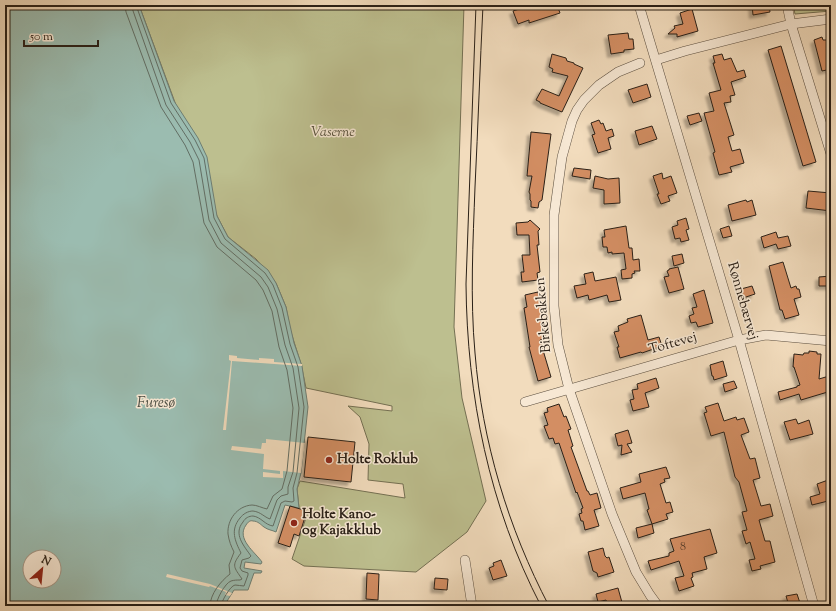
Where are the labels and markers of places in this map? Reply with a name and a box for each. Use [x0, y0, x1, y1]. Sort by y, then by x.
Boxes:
place label: Holte Roklub [337, 450, 418, 470]
marker: Holte Roklub [324, 455, 334, 465]
place label: Holte Kano- og Kajakklub [302, 505, 381, 541]
marker: Holte Kano- og Kajakklub [289, 518, 299, 528]

